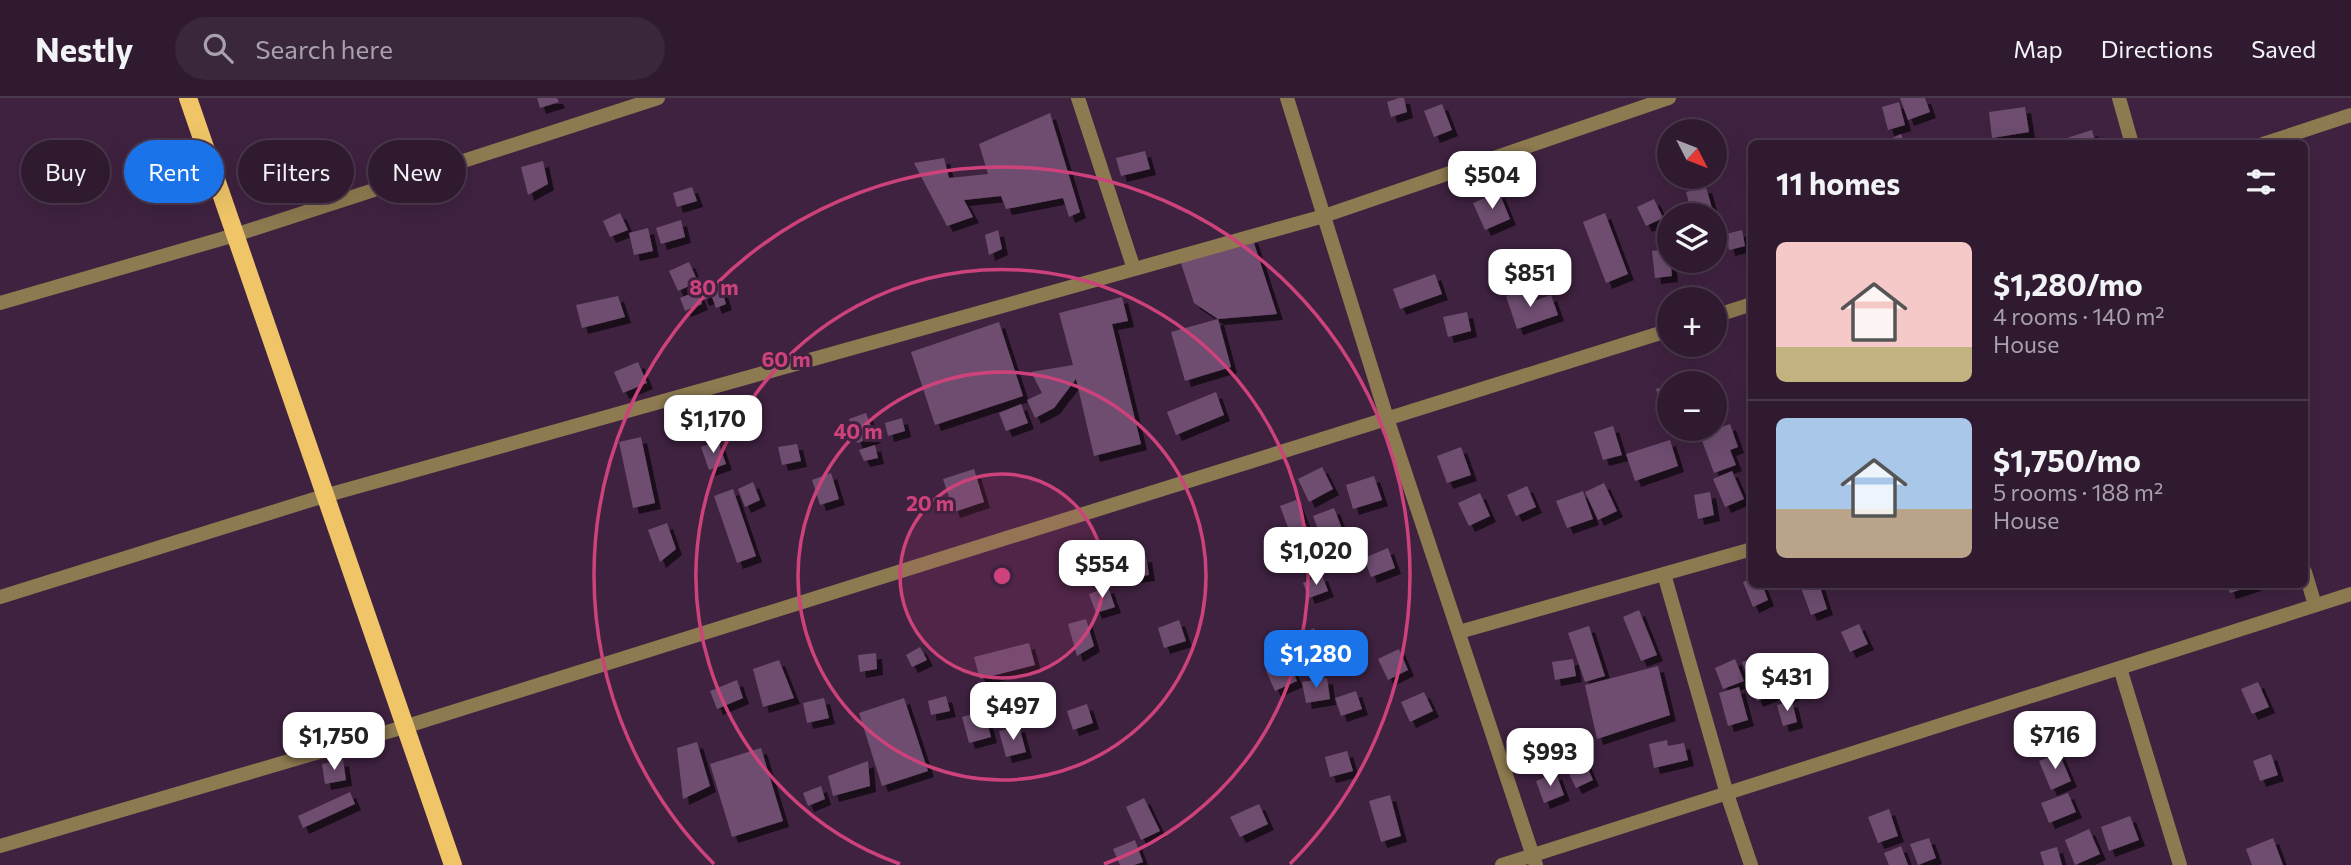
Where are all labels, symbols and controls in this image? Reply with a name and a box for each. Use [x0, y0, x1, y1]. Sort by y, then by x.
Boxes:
search box [175, 17, 665, 80]
text: Nestly [35, 28, 133, 69]
icon: search [199, 29, 237, 67]
text: Search here [255, 33, 393, 64]
text: Map [2013, 34, 2063, 63]
text: Directions [2101, 34, 2213, 63]
text: Saved [2251, 34, 2316, 63]
north arrow [1657, 119, 1727, 189]
map controls [1657, 119, 1727, 441]
chip: Buy [21, 140, 110, 203]
chip: Rent [124, 140, 224, 203]
chip: Filters [238, 140, 354, 203]
chip: New [368, 140, 466, 203]
pin: $504 [1451, 152, 1533, 211]
text: $504 [1464, 160, 1520, 188]
icon: filters [2242, 163, 2280, 201]
text: 11 homes [1776, 164, 1900, 201]
button: layers [1657, 203, 1727, 273]
pin: $851 [1489, 250, 1571, 309]
text: $851 [1504, 258, 1556, 286]
text: $1,280/mo [1993, 265, 2143, 302]
icon: home [1832, 270, 1916, 354]
text: 80 m [689, 274, 739, 299]
button: + [1657, 287, 1727, 357]
text: 4 rooms · 140 m² [1993, 302, 2165, 330]
text: House [1993, 330, 2059, 358]
text: 60 m [761, 346, 811, 371]
button: − [1657, 371, 1727, 441]
pin: $1,170 [656, 396, 770, 455]
text: $1,170 [680, 404, 746, 432]
text: 40 m [833, 418, 883, 443]
text: $1,750/mo [1993, 441, 2141, 478]
icon: home [1832, 446, 1916, 530]
text: 5 rooms · 188 m² [1993, 478, 2163, 506]
text: 20 m [906, 490, 954, 515]
text: House [1993, 506, 2059, 534]
pin: $1,020 [1259, 528, 1373, 587]
text: $1,020 [1280, 536, 1352, 564]
pin: $554 [1061, 540, 1143, 600]
text: $554 [1075, 549, 1129, 577]
centre of rings [990, 564, 1014, 588]
pin: $1,280 [1259, 630, 1373, 690]
text: $1,280 [1280, 639, 1352, 667]
pin: $431 [1746, 654, 1828, 713]
text: $431 [1761, 662, 1813, 690]
pin: $497 [972, 682, 1054, 742]
text: $497 [986, 691, 1040, 719]
pin: $1,750 [277, 712, 391, 772]
pin: $716 [2014, 712, 2096, 771]
text: $716 [2030, 720, 2080, 748]
text: $1,750 [299, 721, 369, 749]
pin: $993 [1509, 728, 1591, 788]
text: $993 [1523, 737, 1577, 765]

